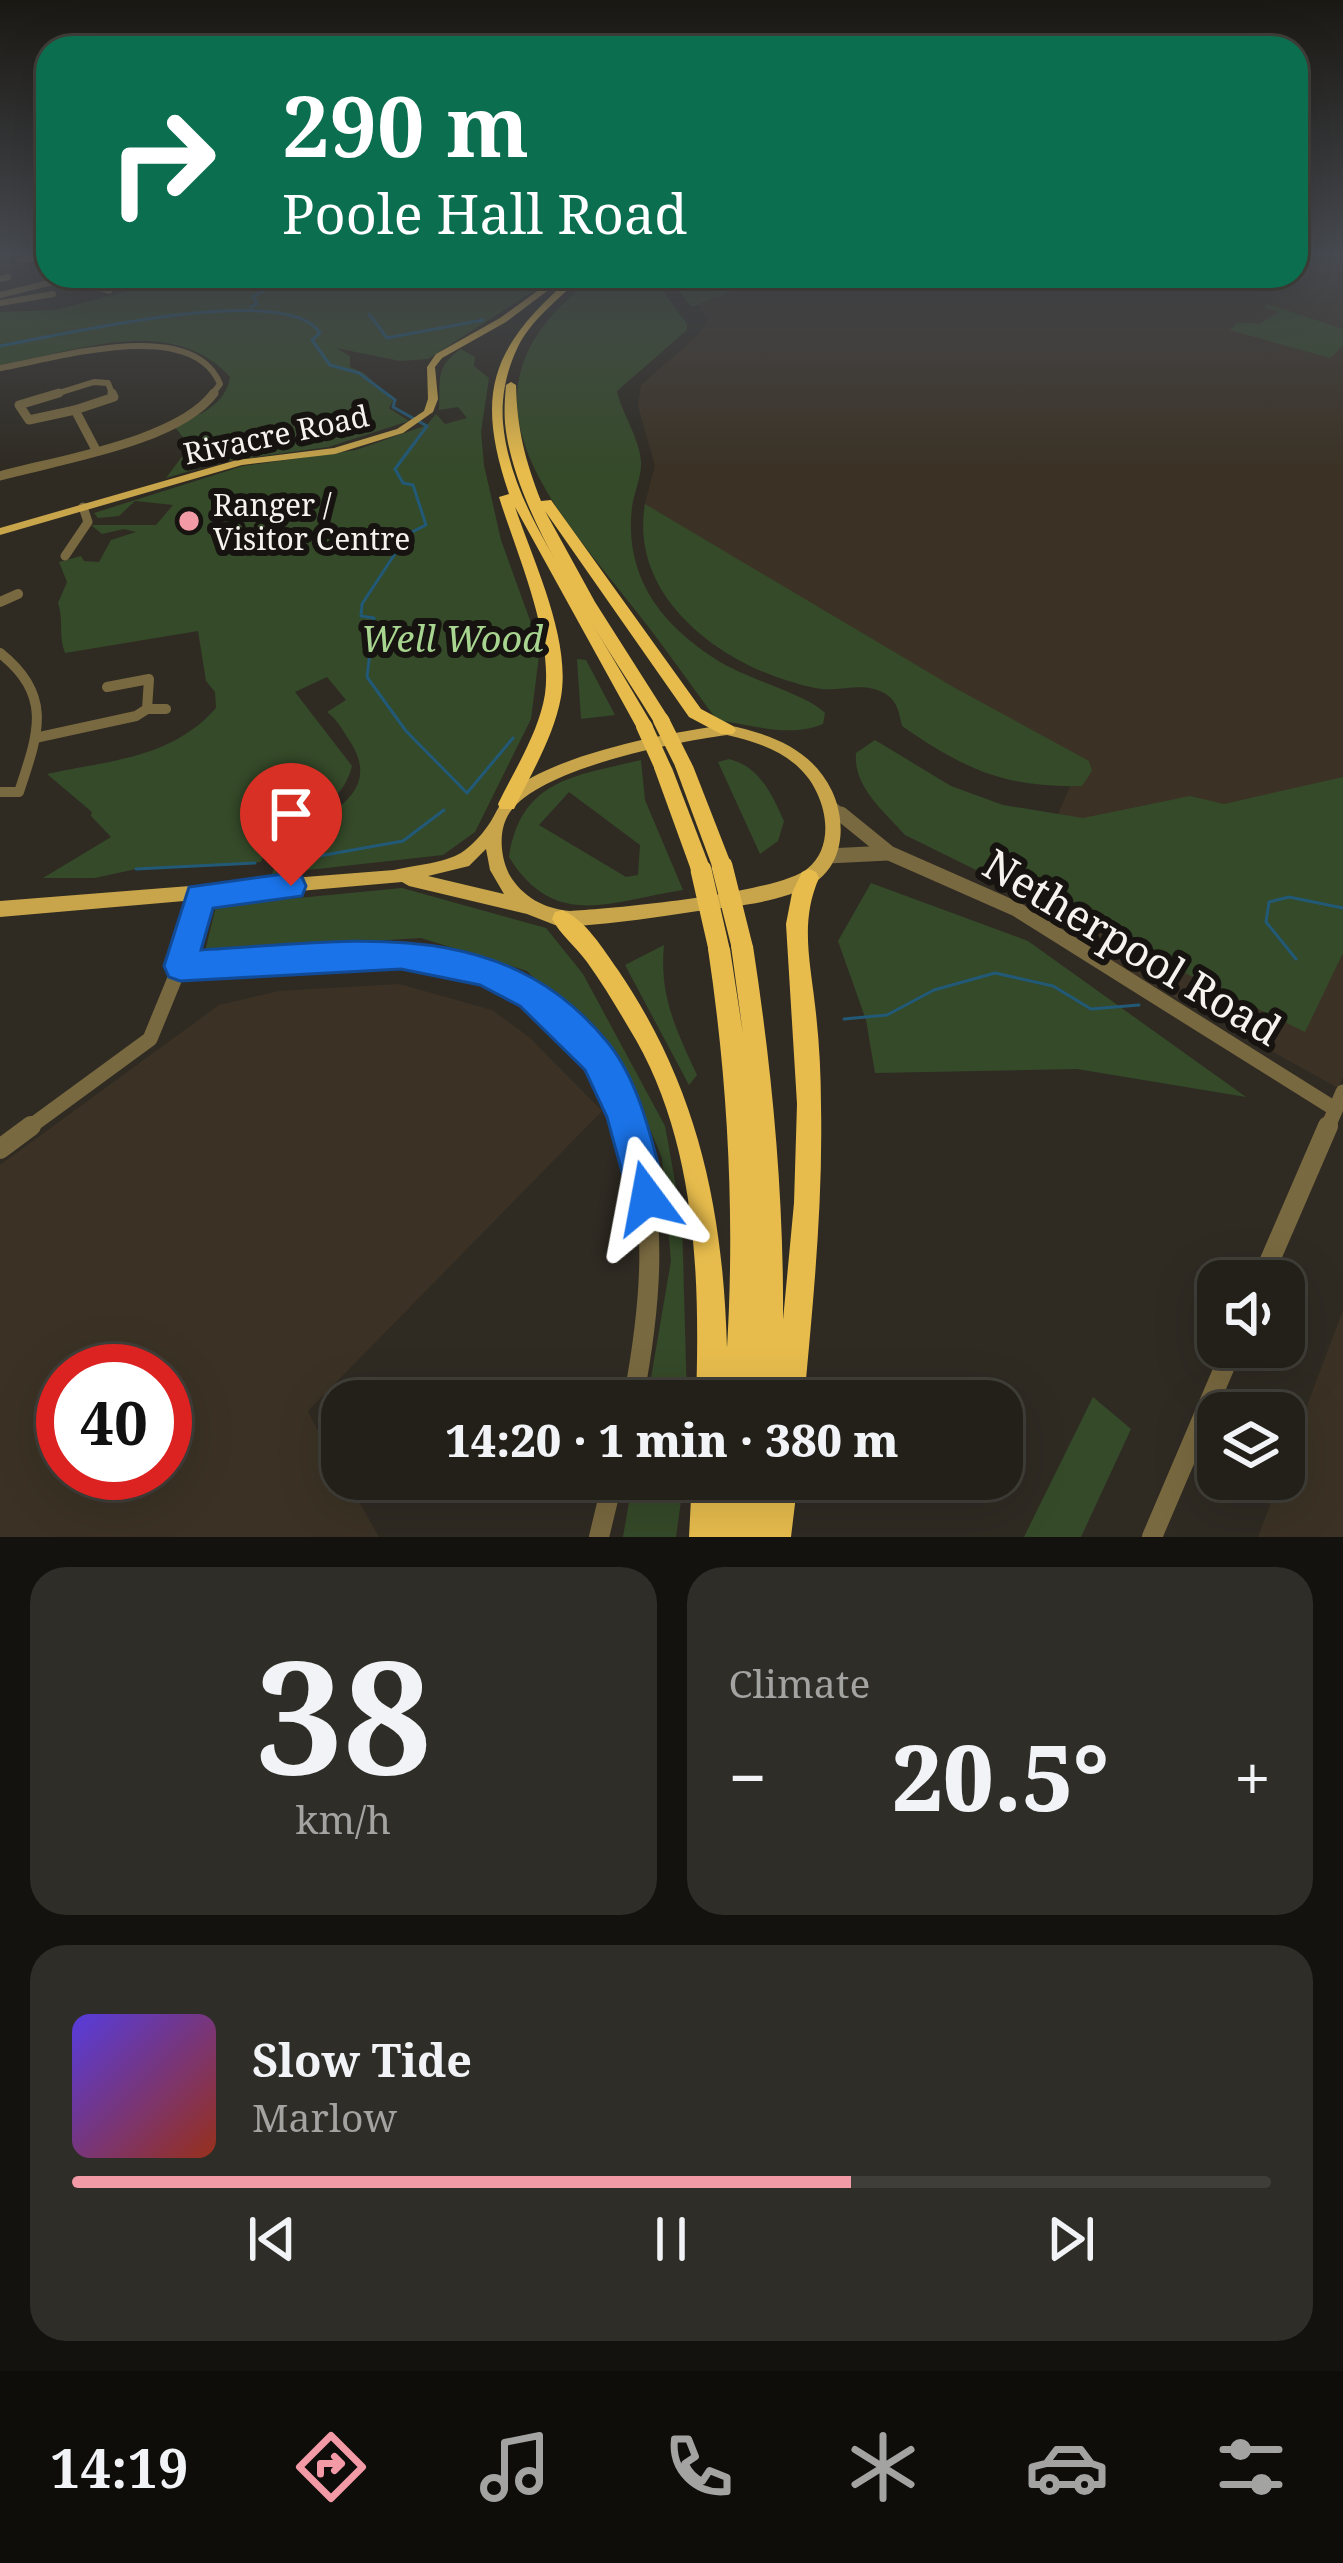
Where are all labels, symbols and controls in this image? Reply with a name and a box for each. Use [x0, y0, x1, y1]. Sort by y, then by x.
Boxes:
text: 290 m [282, 67, 529, 182]
icon: right [84, 84, 240, 240]
text: Poole Hall Road [282, 176, 688, 250]
street label: Rivacre Road [180, 394, 372, 474]
place label: Ranger / Visitor Centre [213, 484, 410, 559]
marker: Ranger / Visitor Centre [176, 508, 202, 534]
park label: Well Wood [361, 614, 543, 663]
pin [240, 763, 342, 886]
icon: arrive [258, 781, 324, 847]
street label: Netherpool Road [974, 835, 1293, 1057]
position arrow [584, 1135, 710, 1261]
map controls [1197, 1260, 1305, 1500]
button: sound [1197, 1260, 1305, 1368]
speed limit sign: 40 [36, 1344, 192, 1500]
button: layers [1197, 1392, 1305, 1500]
text: 14:20 · 1 min · 380 m [445, 1409, 899, 1470]
text: 38 [255, 1607, 431, 1820]
text: Climate [729, 1656, 870, 1709]
text: 20.5° [892, 1715, 1109, 1837]
text: − [729, 1731, 767, 1821]
text: + [1234, 1731, 1271, 1821]
text: km/h [295, 1792, 391, 1845]
text: Slow Tide [252, 2029, 472, 2090]
text: Marlow [252, 2090, 397, 2143]
icon: previous [239, 2206, 305, 2272]
icon: pause [638, 2206, 704, 2272]
icon: next [1038, 2206, 1104, 2272]
icon: directions [289, 2425, 373, 2509]
icon: music [473, 2425, 557, 2509]
icon: phone [657, 2425, 741, 2509]
icon: climate [841, 2425, 925, 2509]
icon: car [1025, 2425, 1109, 2509]
icon: filters [1209, 2425, 1293, 2509]
text: 14:19 [50, 2430, 189, 2504]

